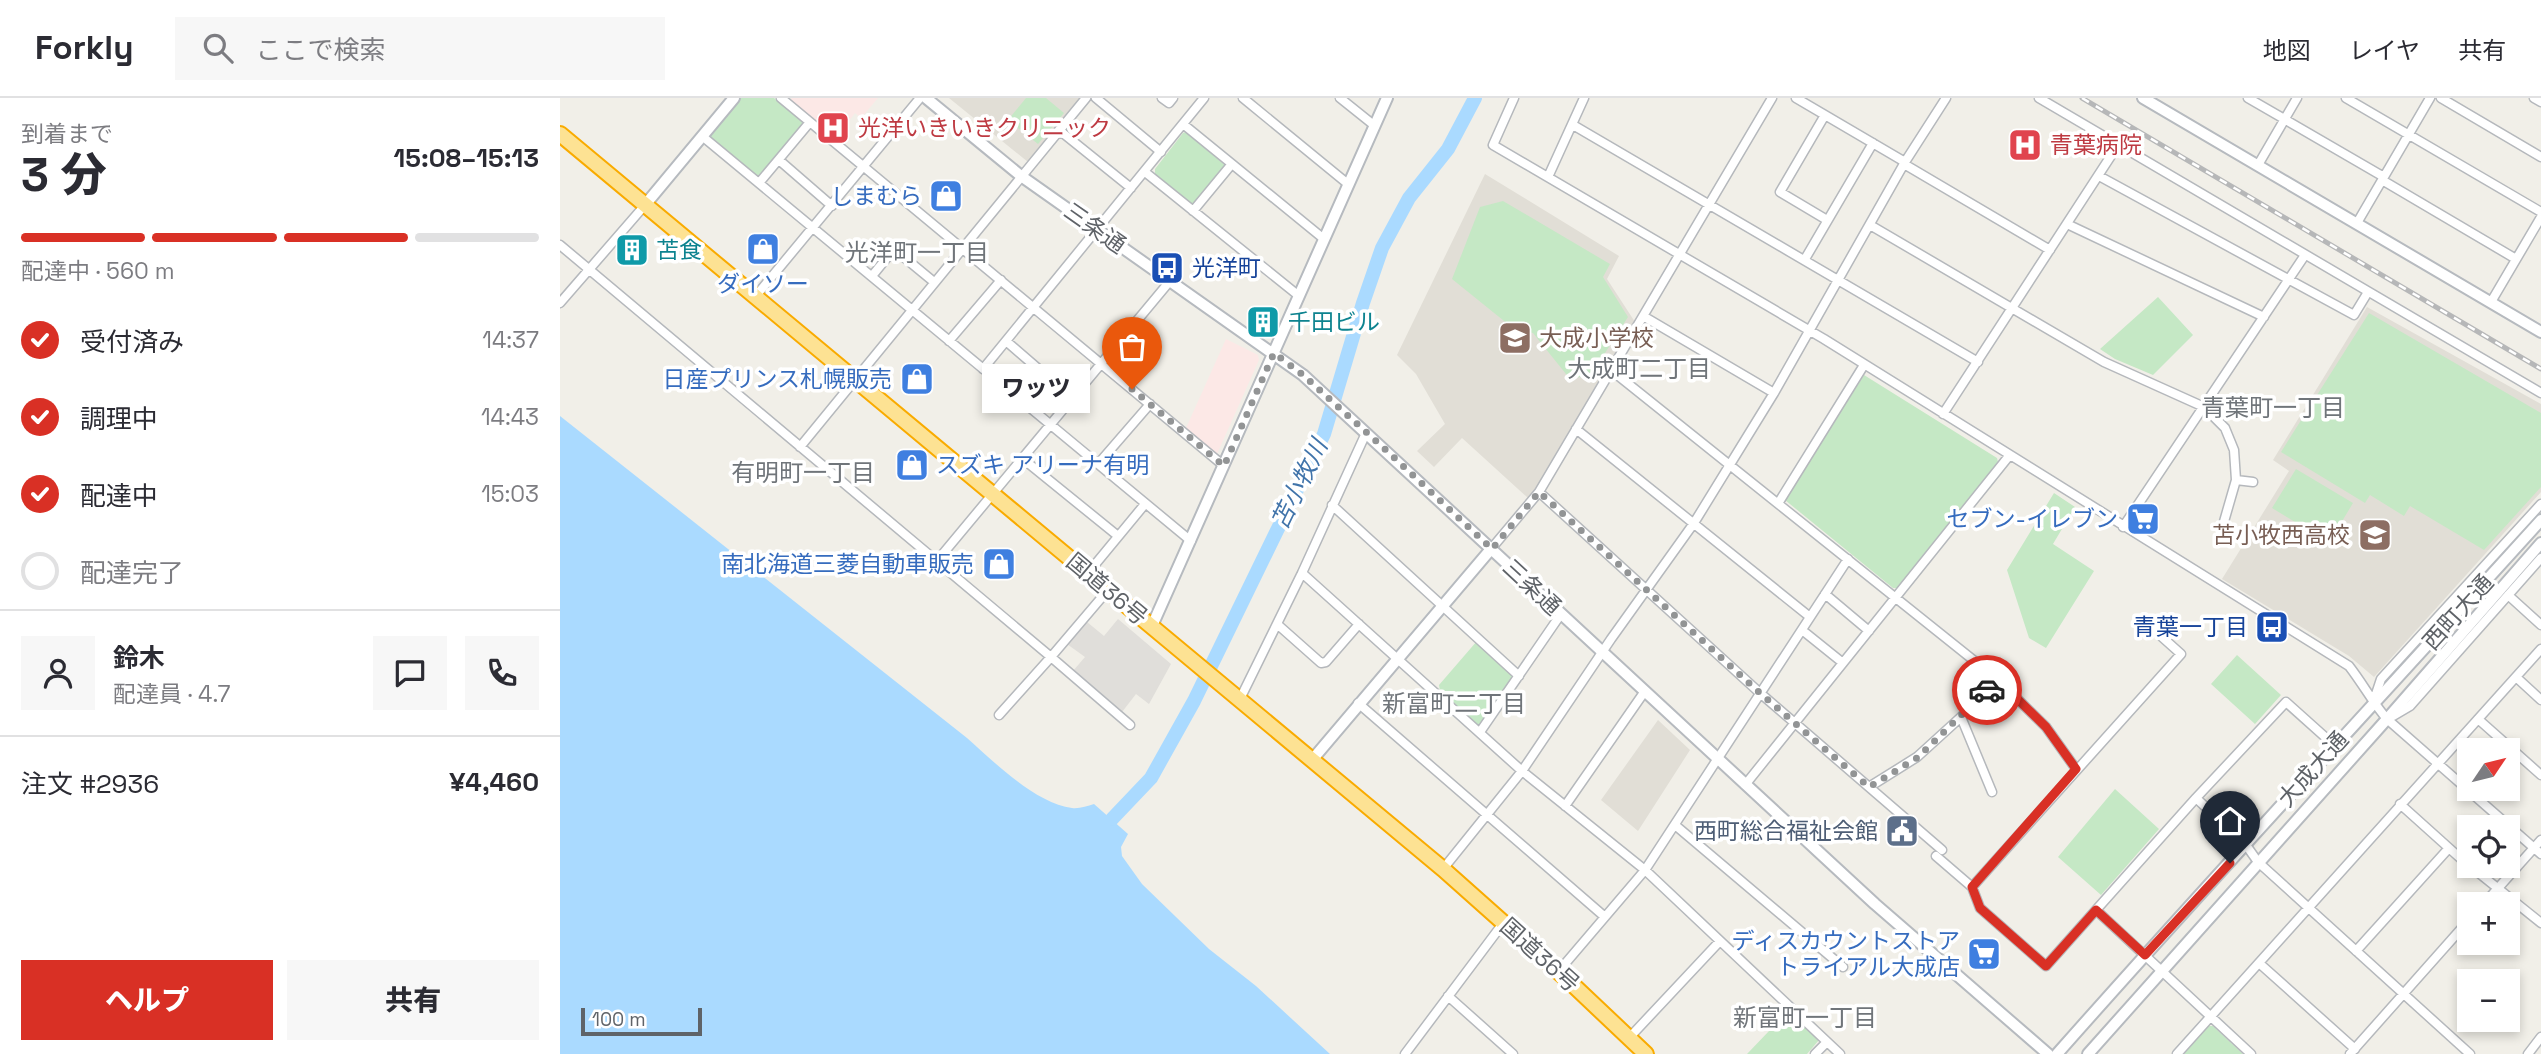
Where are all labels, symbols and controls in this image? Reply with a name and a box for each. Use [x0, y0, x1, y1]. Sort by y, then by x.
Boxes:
search box [175, 17, 665, 80]
text: Forkly [35, 27, 133, 69]
icon: search [199, 29, 237, 67]
text: ここで検索 [255, 33, 386, 67]
text: 地図 [2263, 35, 2311, 66]
text: レイヤ [2349, 35, 2420, 66]
text: 共有 [2458, 35, 2506, 66]
hospital icon: 光洋いきいきクリニック [814, 109, 852, 147]
place label: 光洋いきいきクリニック [858, 113, 1111, 143]
text: 到着まで [21, 119, 113, 149]
hospital icon: 青葉病院 [2006, 126, 2044, 164]
place label: 青葉病院 [2050, 130, 2142, 160]
text: 15:08–15:13 [394, 141, 539, 175]
text: 3 分 [21, 146, 107, 204]
shop icon: しまむら [927, 177, 965, 215]
place label: しまむら [830, 181, 922, 211]
street label: 三条通 [1058, 196, 1132, 260]
shop icon: ダイソー [744, 230, 782, 268]
building icon: 苫食 [613, 231, 651, 269]
place label: 苫食 [656, 235, 702, 265]
district label: 光洋町一丁目 [845, 237, 989, 268]
bus stop icon: 光洋町 [1148, 249, 1186, 287]
place label: 光洋町 [1192, 253, 1261, 283]
text: 配達中 · 560 m [21, 256, 174, 286]
place label: ダイソー [717, 269, 809, 299]
building icon: 千田ビル [1244, 303, 1282, 341]
place label: 千田ビル [1288, 307, 1380, 337]
pin [1102, 317, 1162, 389]
school or university icon: 大成小学校 [1496, 319, 1534, 357]
icon: check [21, 321, 59, 359]
place label: 大成小学校 [1539, 323, 1654, 353]
text: 受付済み [80, 325, 184, 359]
text: 14:37 [482, 325, 539, 355]
icon: bag [1113, 328, 1151, 366]
district label: 大成町二丁目 [1567, 353, 1711, 384]
shop icon: 日産プリンス札幌販売 [898, 360, 936, 398]
place label: 日産プリンス札幌販売 [662, 364, 892, 394]
callout: ワッツ [981, 364, 1090, 414]
text: ワッツ [1002, 373, 1071, 403]
district label: 青葉町一丁目 [2201, 392, 2345, 423]
icon: check [21, 398, 59, 436]
text: 調理中 [80, 402, 158, 436]
text: 14:43 [481, 402, 539, 432]
water label: 苫小牧川 [1264, 431, 1335, 534]
shop icon: スズキ アリーナ有明 [893, 446, 931, 484]
place label: スズキ アリーナ有明 [936, 450, 1149, 480]
district label: 有明町一丁目 [731, 457, 875, 488]
icon: check [21, 475, 59, 513]
text: 配達中 [80, 479, 158, 513]
text: 15:03 [481, 479, 539, 509]
supermarket icon: セブン-イレブン [2124, 500, 2162, 538]
place label: セブン-イレブン [1947, 504, 2118, 534]
school or university icon: 苫小牧西高校 [2356, 516, 2394, 554]
place label: 苫小牧西高校 [2212, 520, 2350, 550]
shop icon: 南北海道三菱自動車販売 [980, 545, 1018, 583]
street label: 国道36号 [1060, 546, 1154, 632]
place label: 南北海道三菱自動車販売 [721, 549, 974, 579]
street label: 三条通 [1497, 553, 1567, 621]
text: 配達完了 [80, 556, 184, 590]
street label: 西町大通 [2416, 568, 2500, 656]
bus stop icon: 青葉一丁目 [2253, 608, 2291, 646]
place label: 青葉一丁目 [2133, 612, 2248, 642]
button: person [21, 636, 95, 710]
button: chat [373, 636, 447, 710]
button: phone [465, 636, 539, 710]
text: 鈴木 [113, 641, 165, 675]
courier [1952, 655, 2022, 725]
icon: car [1968, 671, 2006, 709]
text: 配達員 · 4.7 [113, 679, 230, 709]
district label: 新富町二丁目 [1382, 688, 1526, 719]
street label: 大成大通 [2271, 725, 2355, 813]
north arrow [2457, 738, 2520, 802]
map controls [2457, 738, 2520, 1032]
text: ¥4,460 [449, 765, 539, 799]
text: 注文 #2936 [21, 767, 159, 801]
pin [2200, 791, 2260, 863]
icon: home [2211, 802, 2249, 840]
public building icon: 西町総合福祉会館 [1883, 812, 1921, 850]
button: locate [2457, 815, 2520, 878]
place label: 西町総合福祉会館 [1694, 816, 1878, 846]
button: + [2457, 892, 2520, 955]
street label: 国道36号 [1494, 911, 1586, 999]
place label: ディスカウントストア トライアル大成店 [1732, 926, 1960, 982]
supermarket icon: ディスカウントストア トライアル大成店 [1965, 935, 2003, 973]
button: ヘルプ [21, 960, 273, 1040]
button: 共有 [287, 960, 539, 1040]
button: − [2457, 969, 2520, 1032]
district label: 新富町一丁目 [1733, 1002, 1877, 1033]
scale bar [581, 1005, 702, 1037]
text: 100 m [592, 1007, 646, 1032]

